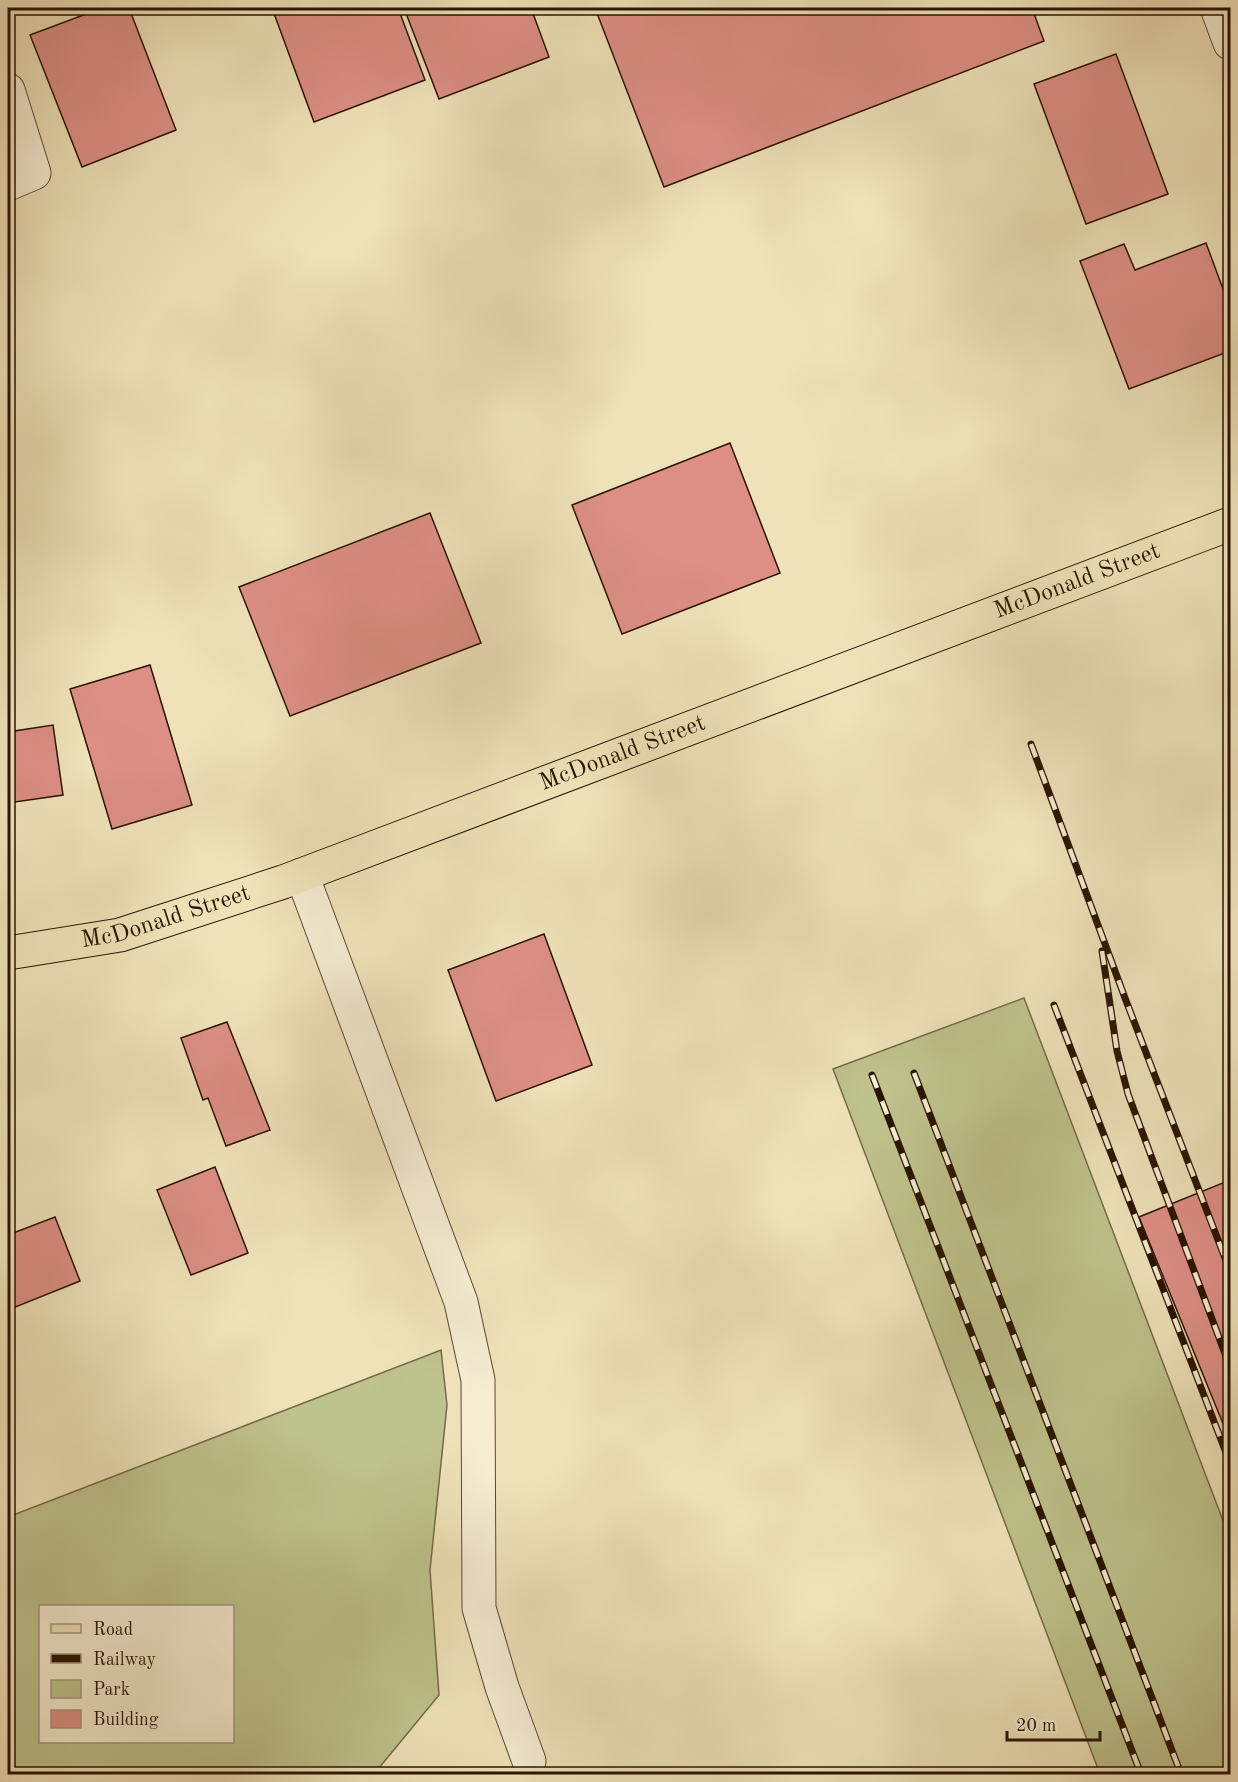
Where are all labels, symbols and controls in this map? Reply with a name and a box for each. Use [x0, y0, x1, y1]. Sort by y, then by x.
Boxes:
street label: McDonald Street [991, 539, 1164, 624]
street label: McDonald Street [536, 711, 709, 796]
street label: McDonald Street [79, 881, 253, 953]
legend [39, 1605, 234, 1743]
text: Road [93, 1621, 133, 1639]
text: Railway [93, 1651, 156, 1669]
text: Park [93, 1681, 130, 1699]
scale bar [1007, 1704, 1100, 1742]
text: Building [93, 1711, 159, 1729]
text: 20 m [1016, 1717, 1056, 1735]

